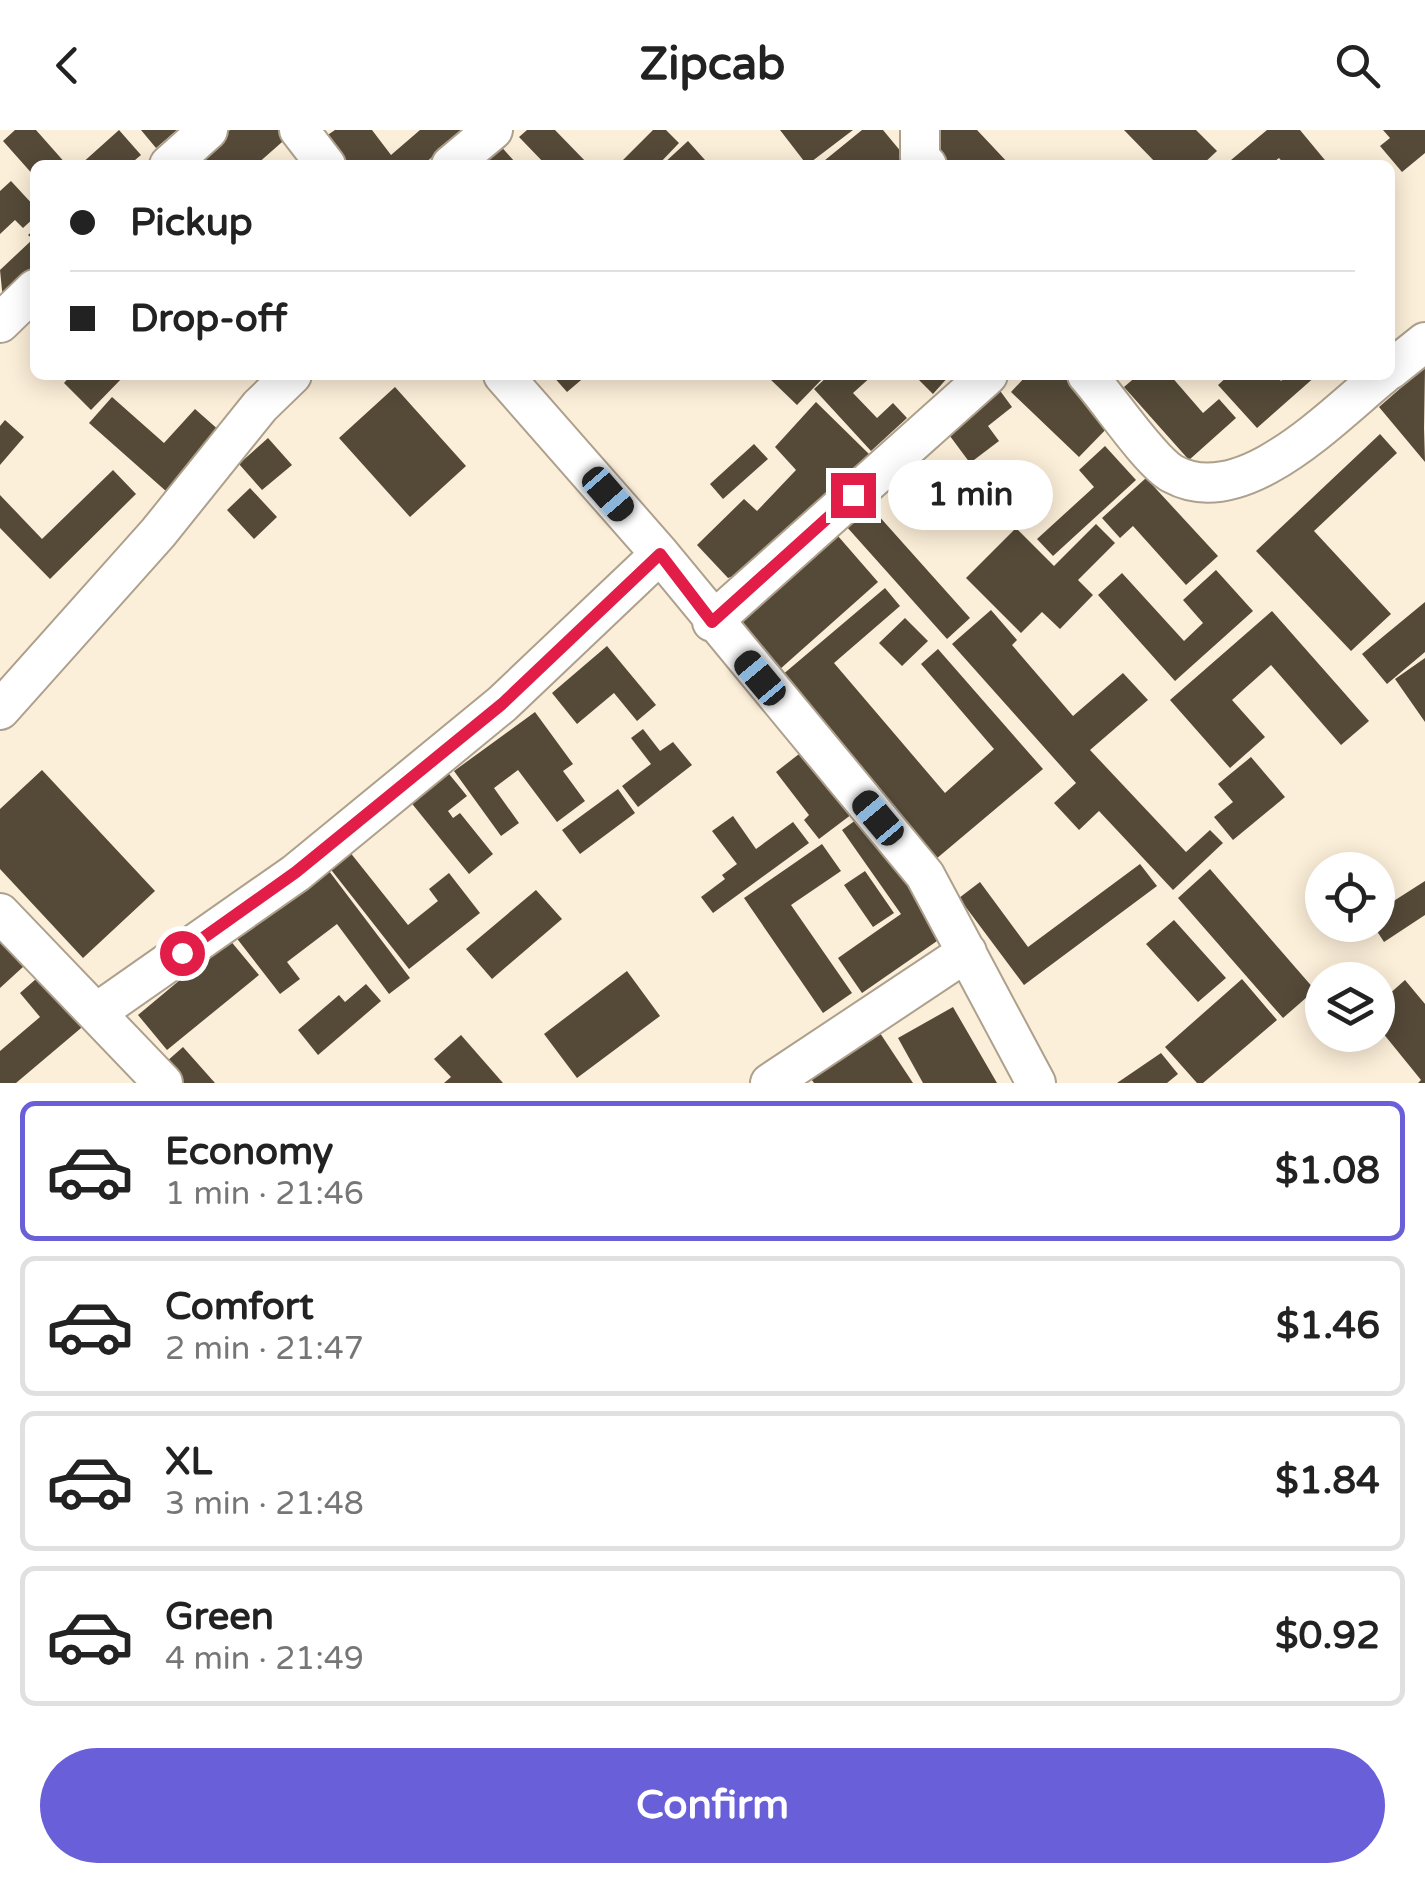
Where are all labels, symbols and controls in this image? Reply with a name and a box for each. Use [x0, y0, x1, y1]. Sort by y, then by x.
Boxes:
icon: back [40, 38, 95, 93]
text: Zipcab [640, 38, 785, 92]
icon: search [1330, 38, 1385, 93]
text: Pickup [130, 200, 253, 246]
text: Drop-off [130, 296, 287, 342]
callout: 1 min [888, 460, 1053, 530]
car [577, 462, 639, 526]
route end [831, 473, 876, 518]
text: 1 min [928, 476, 1013, 514]
car [729, 645, 791, 711]
car [847, 785, 909, 851]
map controls [1305, 852, 1395, 1052]
button: locate [1305, 852, 1395, 942]
route start [160, 931, 205, 976]
button: layers [1305, 962, 1395, 1052]
icon: car [45, 1126, 135, 1216]
text: Economy [165, 1129, 333, 1175]
text: $1.08 [1275, 1148, 1380, 1194]
text: 1 min · 21:46 [165, 1175, 364, 1213]
icon: car [45, 1281, 135, 1371]
text: Comfort [165, 1284, 314, 1330]
text: $1.46 [1276, 1303, 1380, 1349]
text: 2 min · 21:47 [165, 1330, 364, 1368]
icon: car [45, 1436, 135, 1526]
text: XL [165, 1439, 212, 1485]
text: $1.84 [1275, 1458, 1380, 1504]
text: 3 min · 21:48 [165, 1485, 364, 1523]
icon: car [45, 1591, 135, 1681]
text: Green [165, 1594, 274, 1640]
text: $0.92 [1275, 1613, 1380, 1659]
text: 4 min · 21:49 [165, 1640, 364, 1678]
button: Confirm [40, 1748, 1385, 1863]

